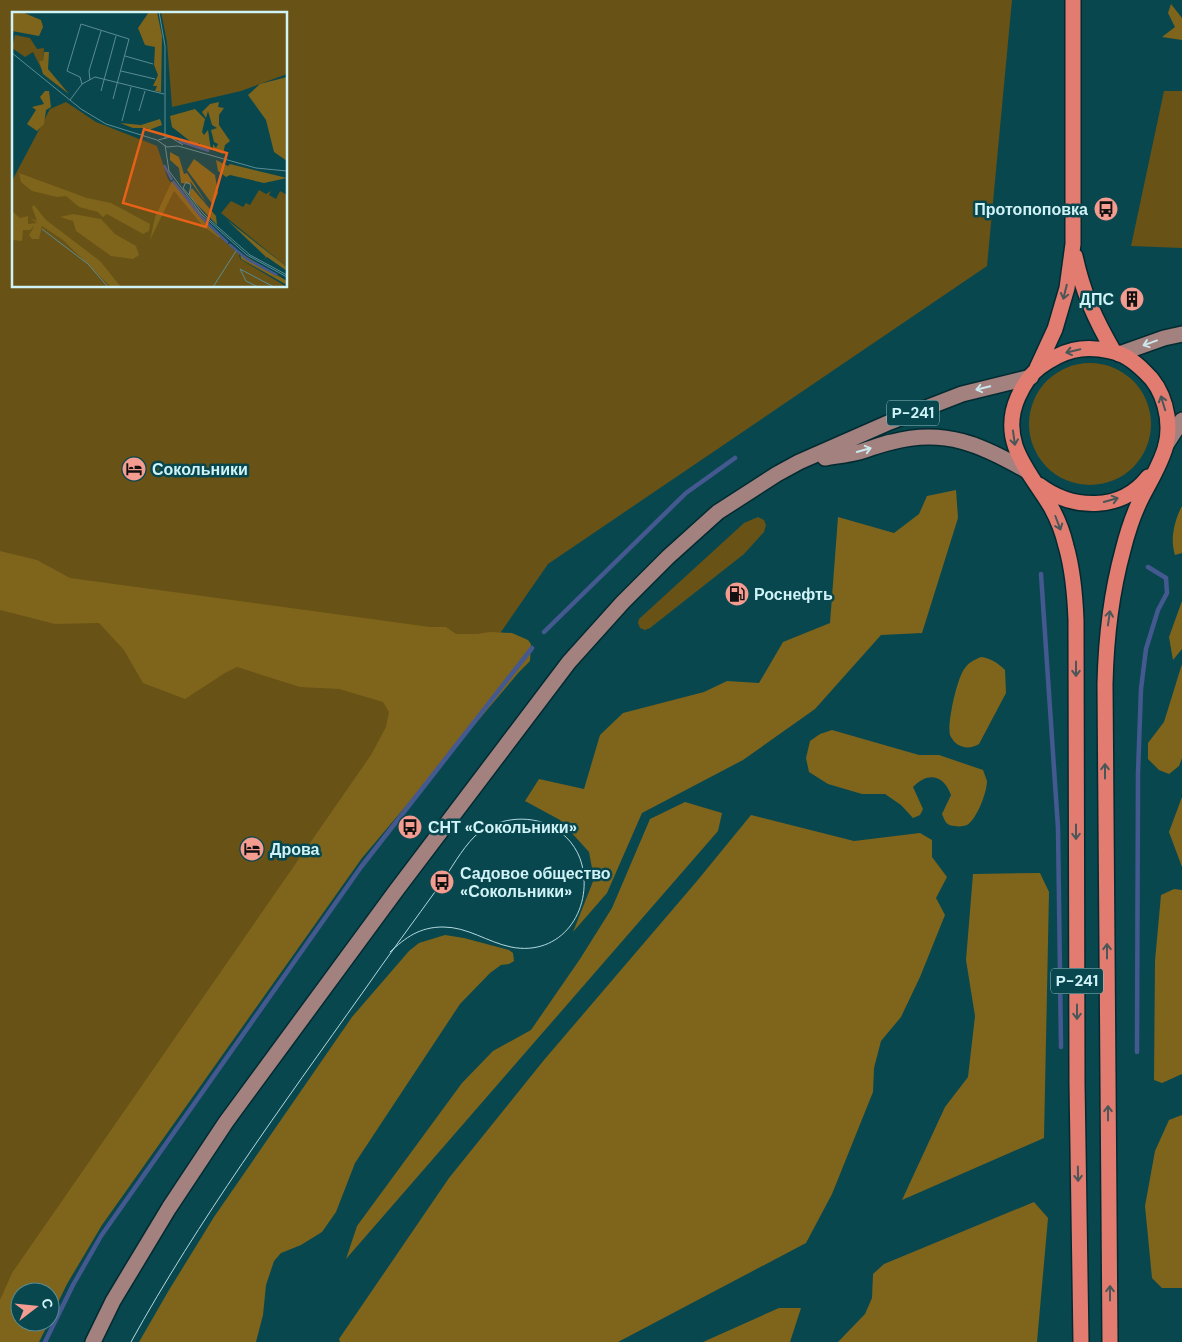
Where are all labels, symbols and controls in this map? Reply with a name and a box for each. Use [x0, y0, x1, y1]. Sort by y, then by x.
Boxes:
inset map [12, 12, 288, 288]
bus stop icon: Протопоповка [1093, 196, 1119, 222]
place label: Протопоповка [974, 199, 1088, 220]
one-way arrow [1060, 284, 1069, 300]
building icon: ДПС [1119, 286, 1145, 312]
place label: ДПС [1080, 289, 1114, 310]
one-way arrow [1143, 339, 1158, 348]
one-way arrow [1065, 347, 1081, 356]
one-way arrow [976, 384, 992, 393]
one-way arrow [1158, 395, 1168, 411]
road number: Р-241 [887, 400, 939, 426]
one-way arrow [1009, 430, 1019, 446]
one-way arrow [856, 445, 872, 454]
hotel icon: Сокольники [121, 456, 147, 482]
place label: Сокольники [152, 459, 248, 480]
one-way arrow [1103, 495, 1119, 505]
one-way arrow [1054, 516, 1063, 531]
fuel station icon: Роснефть [724, 581, 750, 607]
place label: Роснефть [754, 584, 833, 605]
one-way arrow [1104, 610, 1114, 626]
one-way arrow [1071, 660, 1081, 677]
one-way arrow [1100, 763, 1110, 780]
bus stop icon: СНТ «Сокольники» [397, 814, 423, 840]
place label: СНТ «Сокольники» [428, 817, 577, 838]
one-way arrow [1071, 823, 1081, 839]
hotel icon: Дрова [239, 836, 265, 862]
place label: Дрова [270, 839, 320, 860]
place label: Садовое общество «Сокольники» [460, 863, 611, 902]
bus stop icon: Садовое общество «Сокольники» [429, 869, 455, 895]
one-way arrow [1102, 943, 1112, 960]
road number: Р-241 [1051, 968, 1103, 994]
one-way arrow [1072, 1003, 1082, 1019]
one-way arrow [1103, 1106, 1113, 1122]
one-way arrow [1073, 1166, 1083, 1182]
north arrow [10, 1282, 60, 1332]
one-way arrow [1105, 1286, 1115, 1302]
text: С [37, 1296, 58, 1311]

